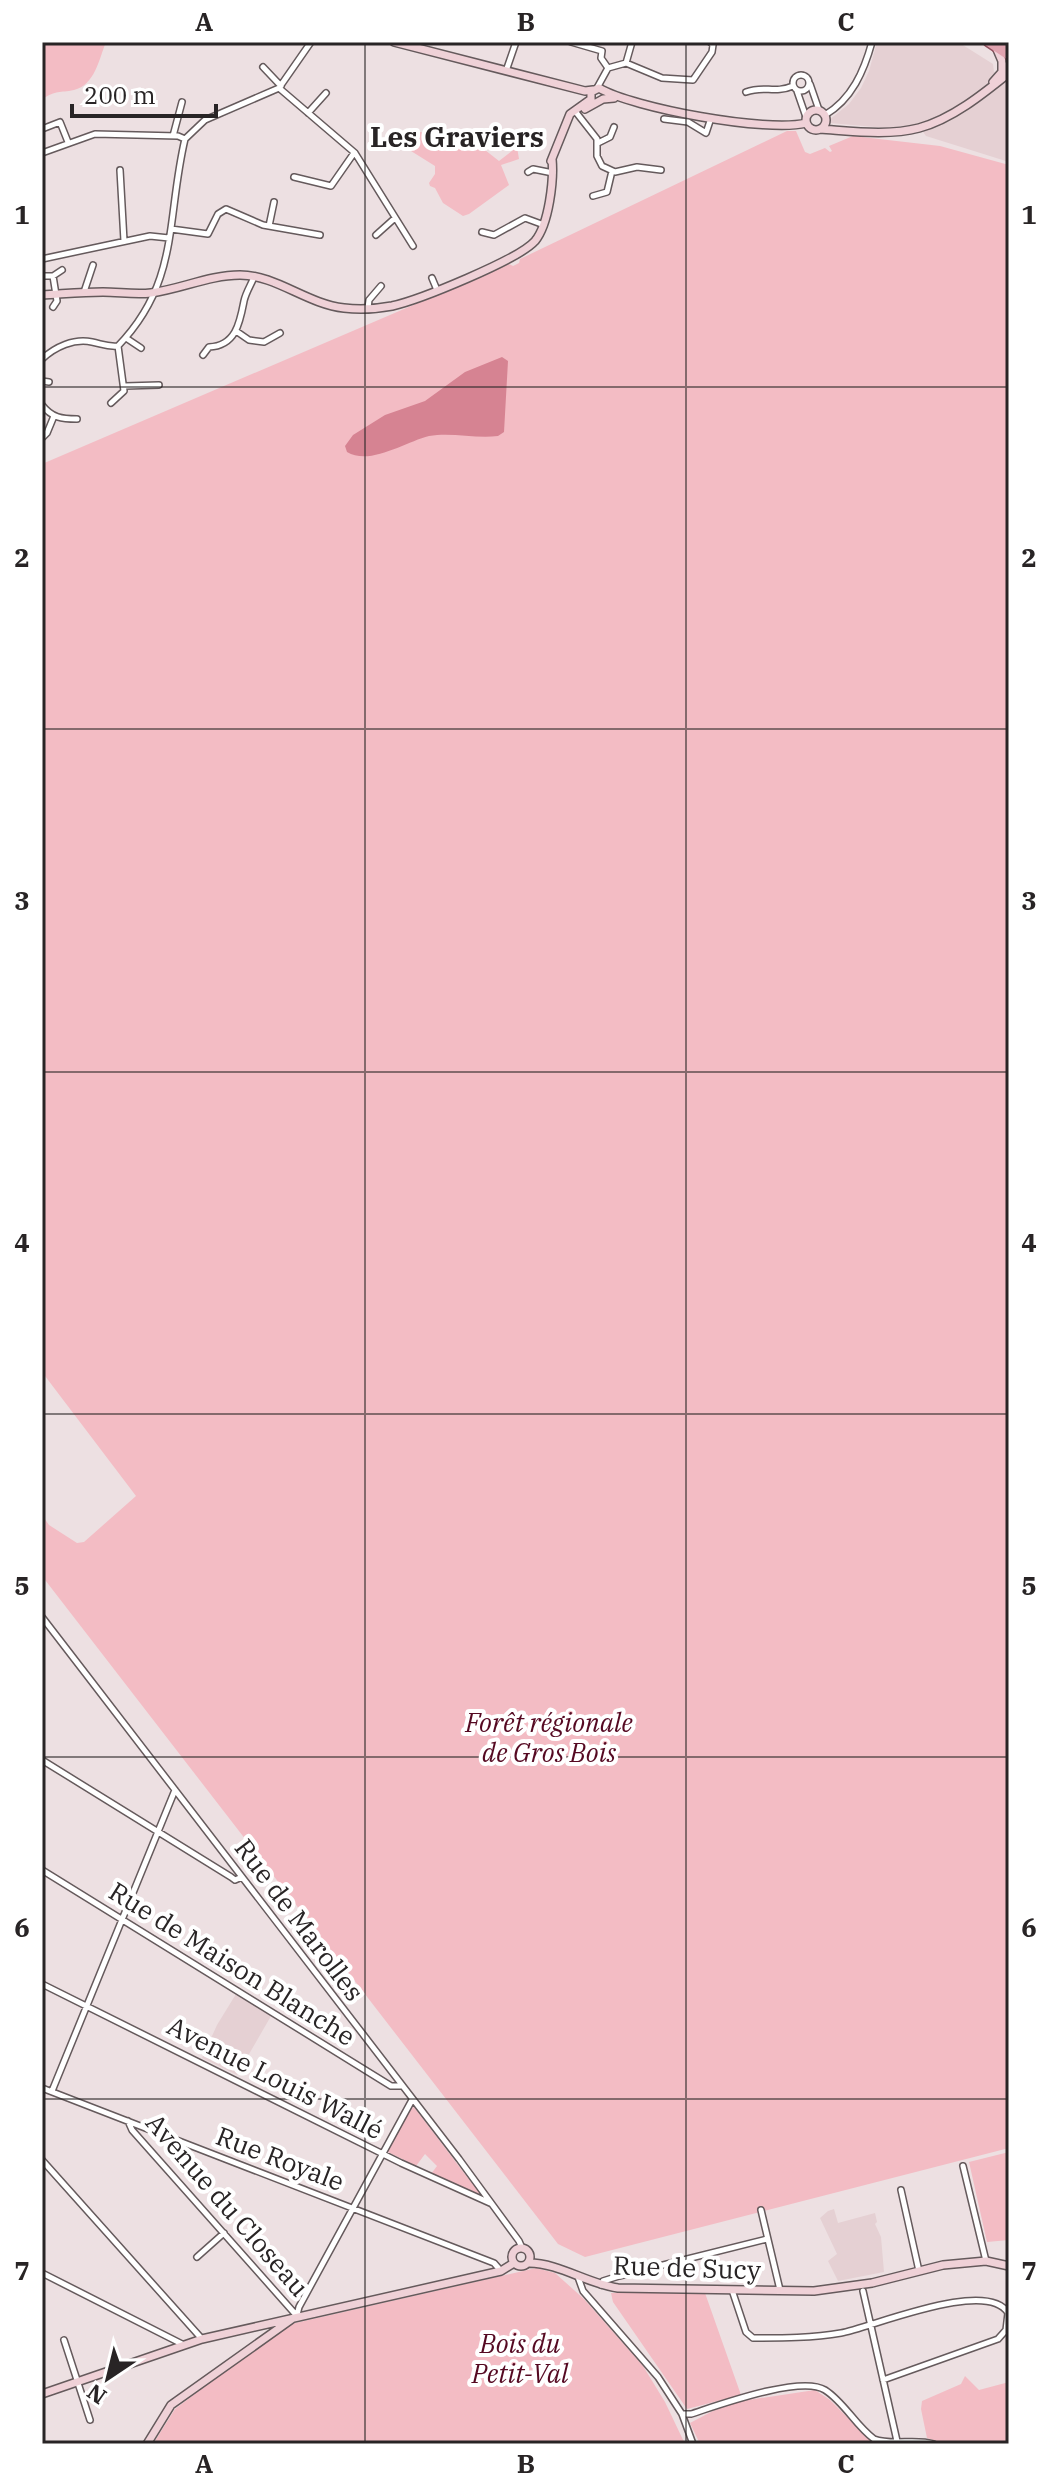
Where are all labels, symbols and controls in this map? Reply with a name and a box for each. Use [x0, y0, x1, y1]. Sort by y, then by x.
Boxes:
text: A [195, 4, 213, 38]
text: B [517, 4, 535, 38]
text: C [837, 4, 855, 38]
scale bar [72, 68, 216, 118]
text: 200 m [84, 79, 156, 111]
district label: Les Graviers [370, 118, 544, 155]
text: 1 [14, 197, 30, 231]
text: 1 [1021, 197, 1037, 231]
text: 2 [14, 540, 30, 574]
text: 2 [1021, 540, 1037, 574]
text: 3 [14, 883, 30, 917]
text: 3 [1021, 883, 1037, 917]
text: 4 [14, 1225, 30, 1259]
text: 4 [1021, 1225, 1037, 1259]
text: 5 [14, 1568, 30, 1602]
text: 5 [1021, 1568, 1037, 1602]
park label: Forêt régionale de Gros Bois [464, 1705, 633, 1769]
street label: Rue de Marolles [228, 1832, 372, 2007]
street label: Rue de Maison Blanche [103, 1874, 362, 2053]
text: 6 [14, 1910, 30, 1944]
text: 6 [1021, 1910, 1037, 1944]
street label: Avenue Louis Wallé [162, 2008, 389, 2146]
street label: Avenue du Closeau [139, 2106, 317, 2303]
street label: Rue Royale [211, 2118, 349, 2198]
street label: Rue de Sucy [613, 2247, 762, 2287]
text: 7 [14, 2253, 30, 2287]
text: 7 [1021, 2253, 1037, 2287]
park label: Bois du Petit-Val [471, 2326, 569, 2390]
north arrow [68, 2338, 148, 2418]
text: N [81, 2378, 112, 2412]
text: A [195, 2446, 213, 2480]
text: B [517, 2446, 535, 2480]
text: C [837, 2446, 855, 2480]

